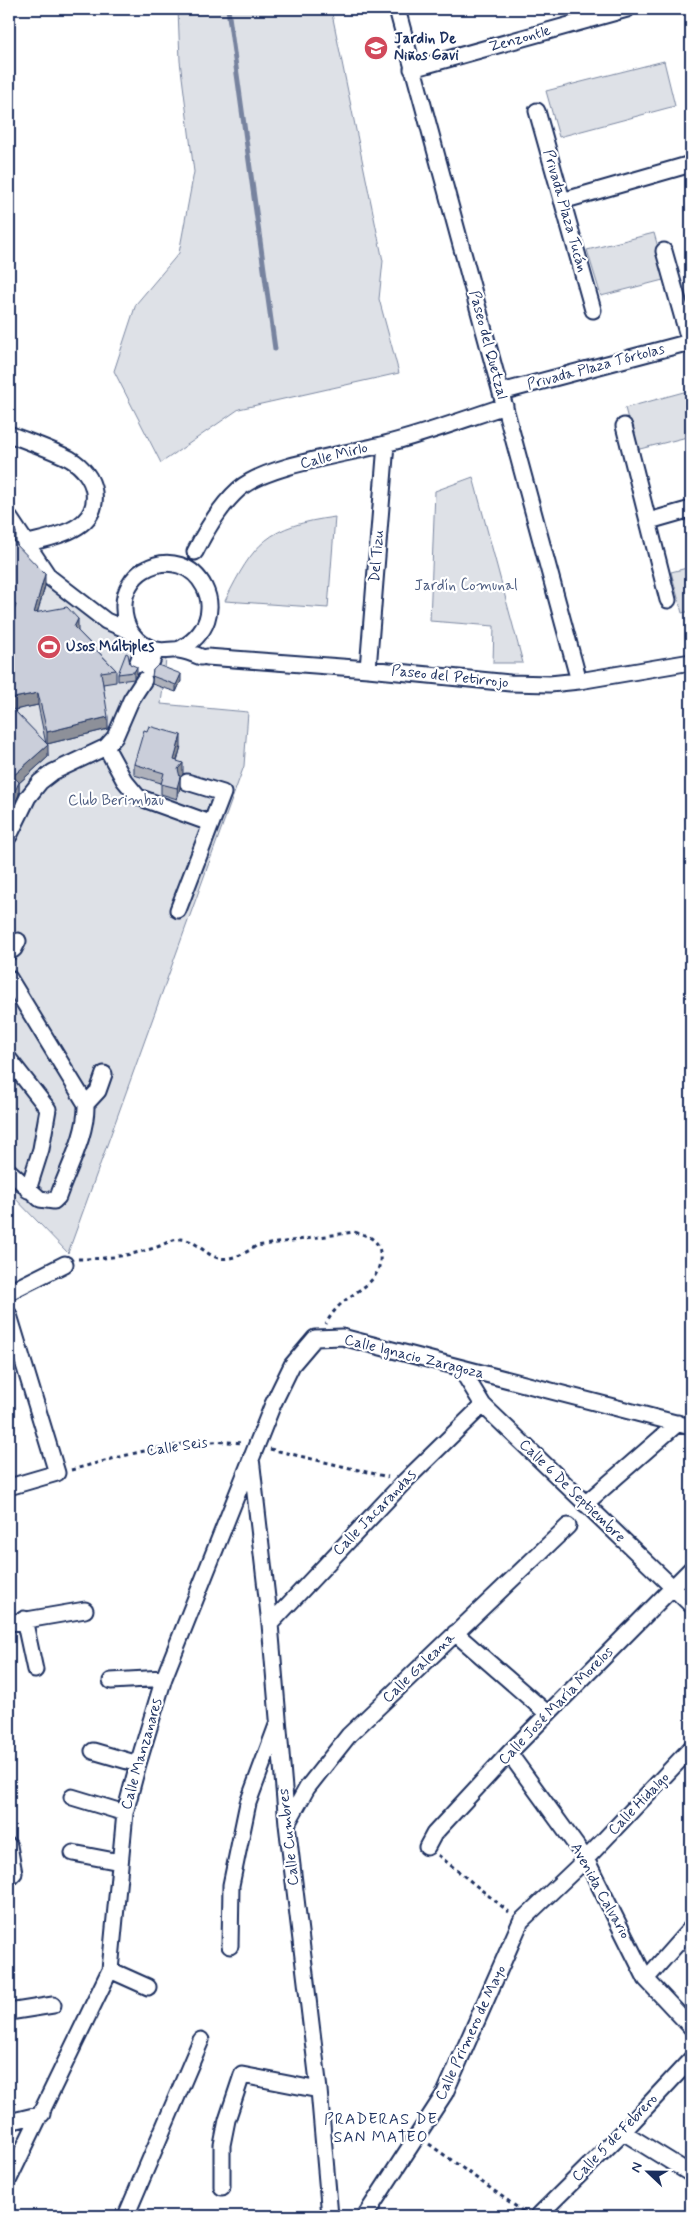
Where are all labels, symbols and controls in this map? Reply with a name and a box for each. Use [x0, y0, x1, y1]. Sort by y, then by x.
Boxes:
street label: Zenzontle [487, 21, 553, 57]
place label: Jardin De Niños Gavi [394, 29, 459, 66]
school or university icon: Jardin De Niños Gavi [363, 35, 389, 61]
street label: Privada Plaza Tucán [538, 147, 592, 275]
street label: Paseo del Quetzal [464, 288, 512, 402]
street label: Privada Plaza Tórtolas [525, 339, 667, 395]
street label: Calle Mirlo [298, 438, 370, 474]
street label: Del Tizu [365, 529, 389, 583]
park label: Jardín Comunal [414, 576, 518, 596]
sports icon: Usos Múltiples [36, 634, 62, 660]
place label: Usos Múltiples [66, 637, 154, 657]
street label: Paseo del Petirrojo [390, 661, 510, 693]
park label: Club Berimbau [68, 791, 164, 811]
street label: Calle Ignacio Zaragoza [342, 1330, 486, 1385]
street label: Calle Seis [145, 1433, 209, 1461]
street label: Calle 6 De Septiembre [514, 1435, 630, 1547]
street label: Calle Jacarandas [329, 1466, 421, 1560]
street label: Calle Galeana [378, 1628, 460, 1708]
street label: Calle José María Morelos [494, 1642, 618, 1770]
street label: Calle Manzanares [116, 1696, 168, 1812]
street label: Calle Hidalgo [604, 1768, 674, 1840]
street label: Calle Cumbres [274, 1787, 304, 1887]
street label: Avenida Calvario [565, 1839, 635, 1943]
street label: Calle Primero de Mayo [431, 1962, 511, 2104]
street label: Calle 5 de Febrero [568, 2090, 662, 2186]
district label: PRADERAS DE SAN MATEO [324, 2109, 438, 2148]
north arrow [622, 2148, 672, 2198]
text: N [627, 2160, 647, 2175]

